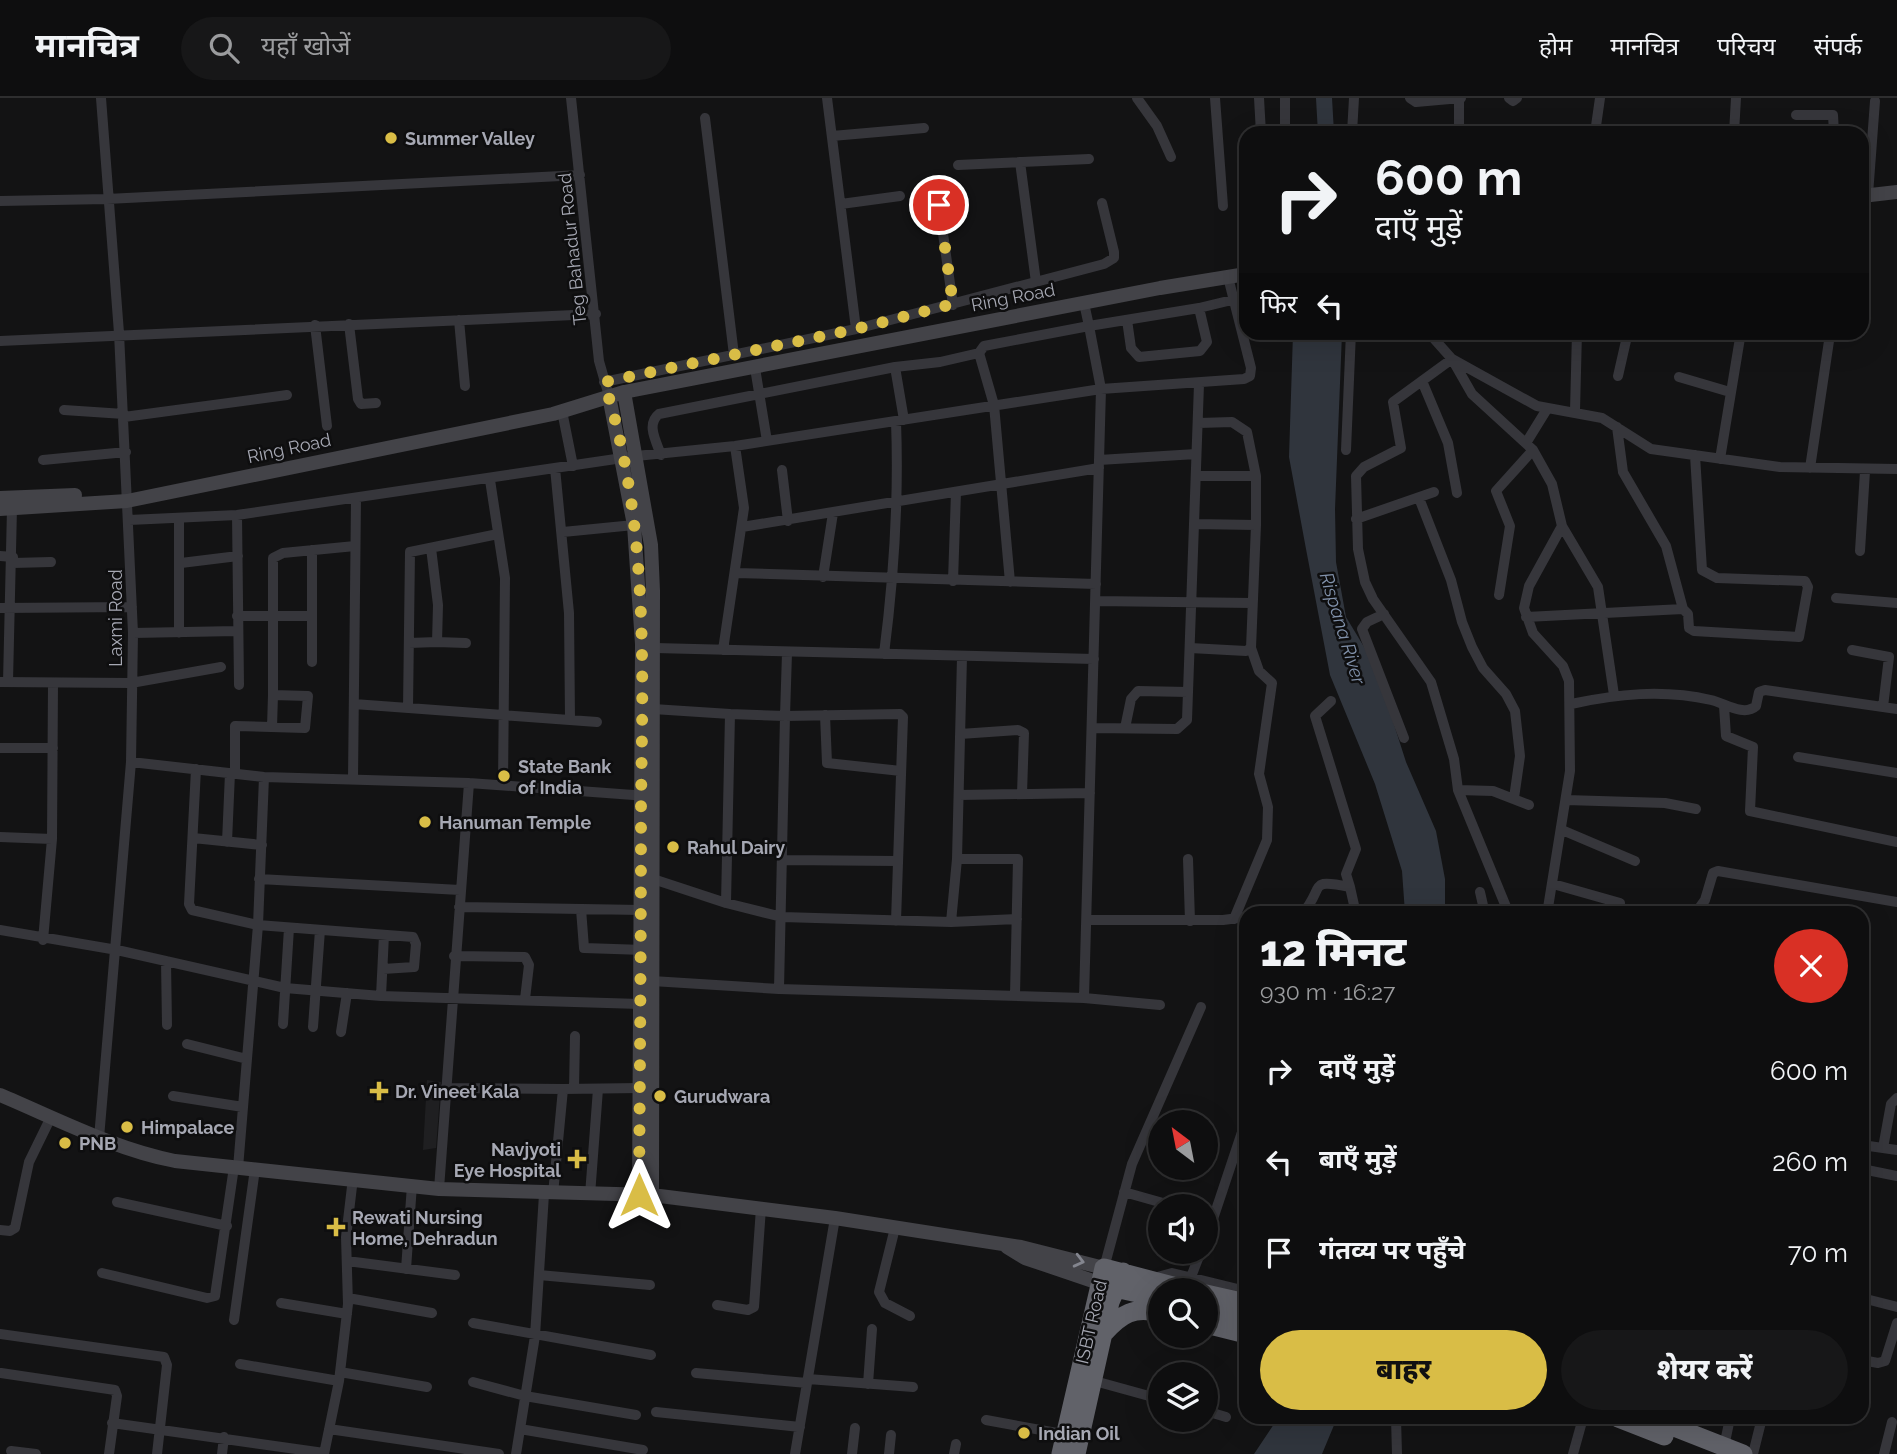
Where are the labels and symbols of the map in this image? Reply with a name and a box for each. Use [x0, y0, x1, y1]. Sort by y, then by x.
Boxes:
place label: Summer Valley [405, 128, 535, 149]
marker: Summer Valley [383, 130, 399, 146]
street label: Teg Bahadur Road [554, 172, 590, 326]
pin [909, 175, 969, 235]
street label: Ring Road [969, 279, 1057, 315]
street label: Ring Road [245, 429, 333, 467]
street label: Laxmi Road [105, 569, 126, 667]
water label: Rispana River [1316, 569, 1371, 688]
place label: State Bank of India [518, 756, 612, 798]
marker: State Bank of India [496, 768, 512, 784]
place label: Hanuman Temple [439, 812, 591, 833]
marker: Hanuman Temple [417, 814, 433, 830]
place label: Rahul Dairy [687, 837, 785, 858]
marker: Rahul Dairy [665, 839, 681, 855]
marker: Dr. Vineet Kala [369, 1081, 389, 1101]
place label: Dr. Vineet Kala [395, 1081, 519, 1102]
place label: Gurudwara [674, 1086, 770, 1107]
marker: Gurudwara [652, 1088, 668, 1104]
north arrow [1148, 1110, 1218, 1180]
place label: Himpalace [141, 1117, 235, 1138]
marker: Himpalace [119, 1119, 135, 1135]
place label: PNB [79, 1133, 116, 1154]
marker: PNB [57, 1135, 73, 1151]
place label: Navjyoti Eye Hospital [454, 1139, 561, 1181]
marker: Navjyoti Eye Hospital [567, 1149, 587, 1169]
position arrow [602, 1158, 676, 1232]
place label: Rewati Nursing Home, Dehradun [352, 1207, 498, 1249]
marker: Rewati Nursing Home, Dehradun [326, 1217, 346, 1237]
one-way arrow [1073, 1253, 1085, 1267]
street label: ISBT Road [1071, 1278, 1111, 1366]
place label: Indian Oil [1038, 1423, 1120, 1444]
marker: Indian Oil [1016, 1425, 1032, 1441]

